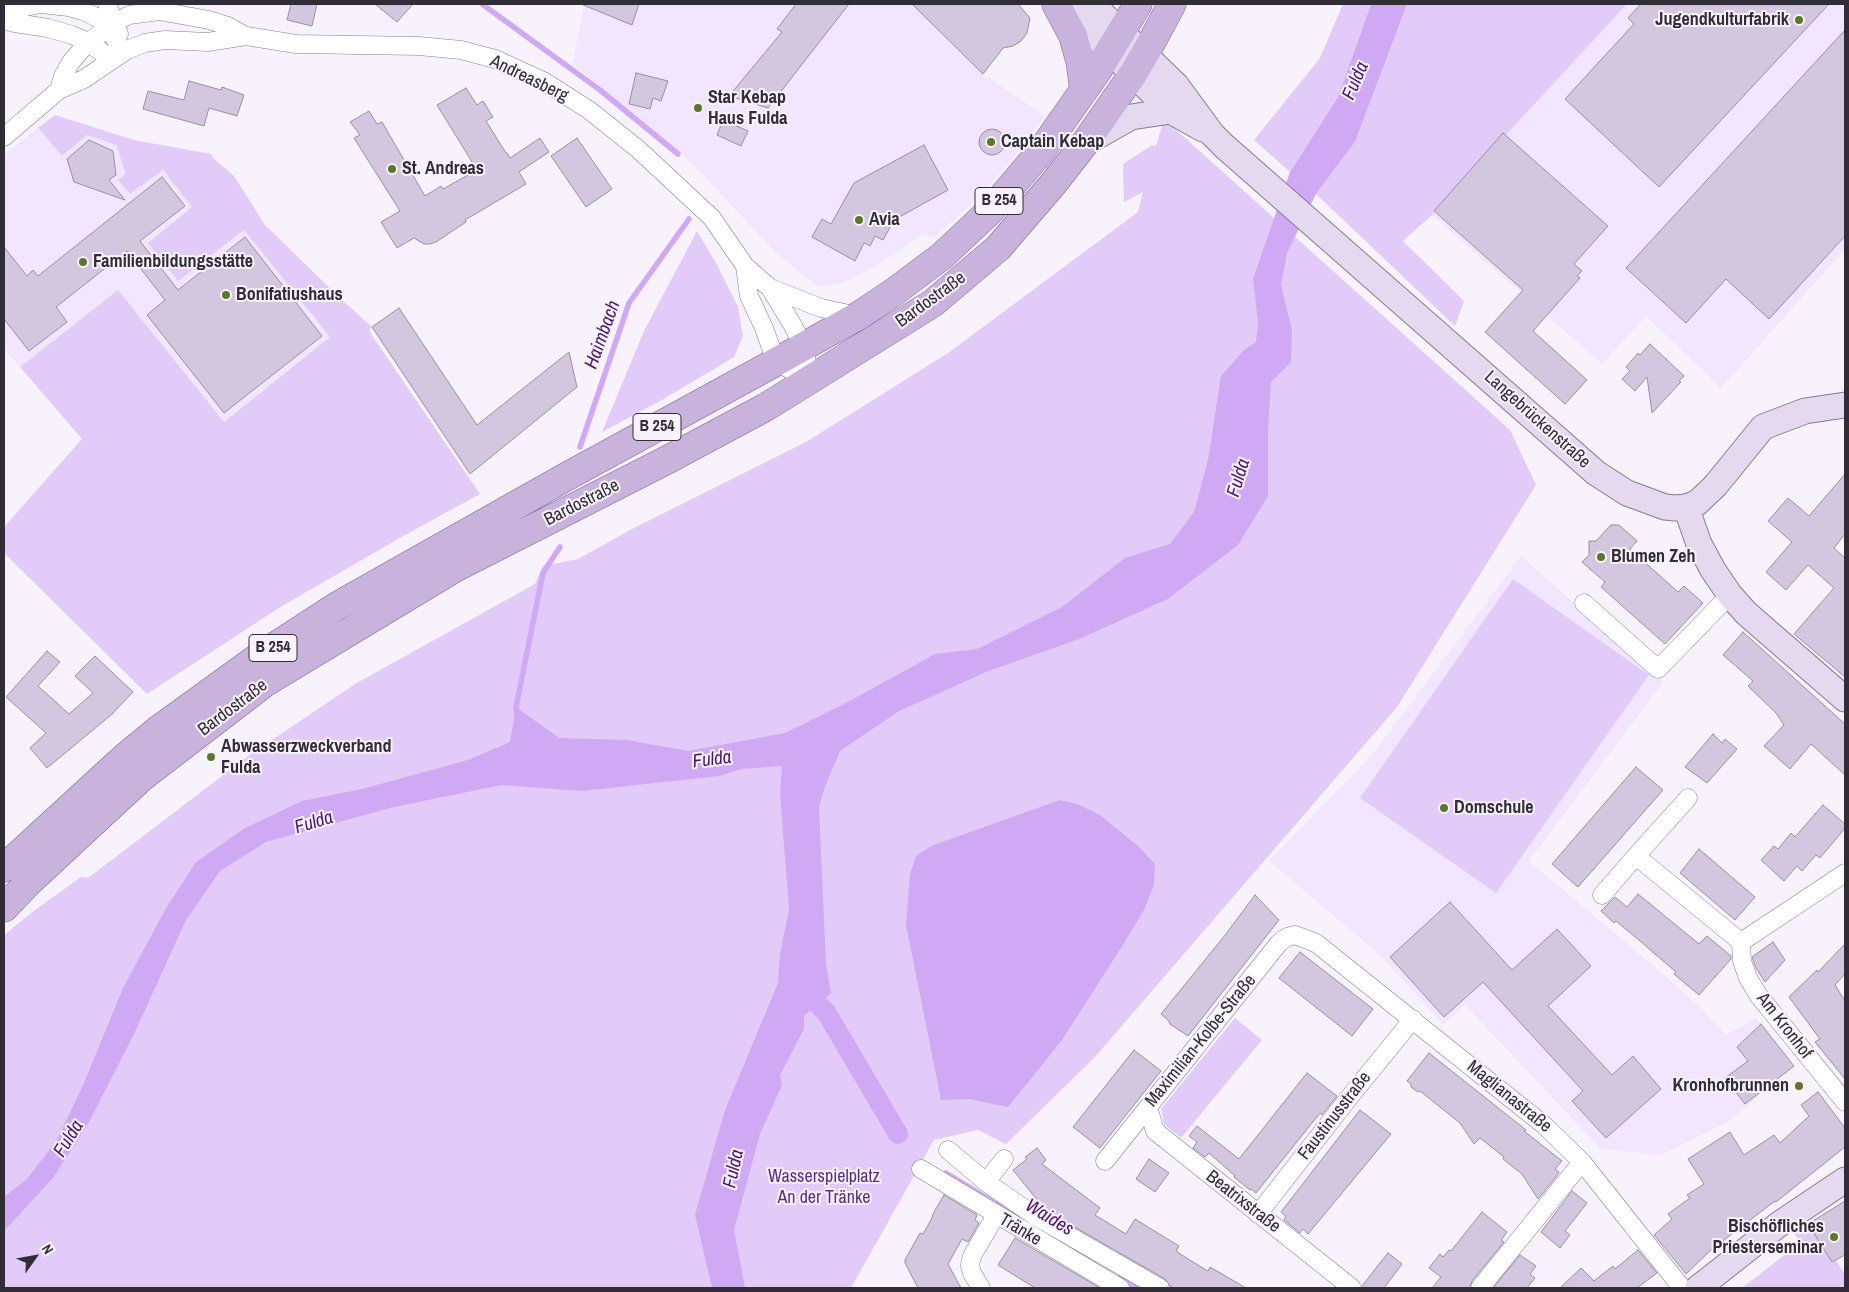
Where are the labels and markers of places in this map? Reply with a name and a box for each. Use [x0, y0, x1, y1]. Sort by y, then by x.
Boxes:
place label: Jugendkulturfabrik [1655, 9, 1789, 31]
marker: Jugendkulturfabrik [1793, 14, 1805, 26]
place label: Star Kebap Haus Fulda [708, 87, 788, 130]
marker: Star Kebap Haus Fulda [692, 102, 704, 114]
place label: Captain Kebap [1001, 131, 1104, 153]
marker: Captain Kebap [985, 136, 997, 148]
place label: St. Andreas [402, 158, 484, 180]
marker: St. Andreas [386, 163, 398, 175]
place label: Avia [869, 209, 900, 231]
marker: Avia [853, 214, 865, 226]
place label: Familienbildungsstätte [93, 251, 253, 273]
marker: Familienbildungsstätte [77, 256, 89, 268]
place label: Bonifatiushaus [236, 284, 343, 306]
marker: Bonifatiushaus [220, 289, 232, 301]
place label: Blumen Zeh [1611, 546, 1695, 568]
marker: Blumen Zeh [1595, 551, 1607, 563]
place label: Abwasserzweckverband Fulda [221, 736, 392, 779]
marker: Abwasserzweckverband Fulda [205, 751, 217, 763]
place label: Domschule [1454, 797, 1534, 819]
marker: Domschule [1438, 802, 1450, 814]
place label: Kronhofbrunnen [1673, 1075, 1789, 1097]
marker: Kronhofbrunnen [1793, 1080, 1805, 1092]
place label: Bischöfliches Priesterseminar [1712, 1216, 1824, 1258]
marker: Bischöfliches Priesterseminar [1828, 1231, 1840, 1243]

